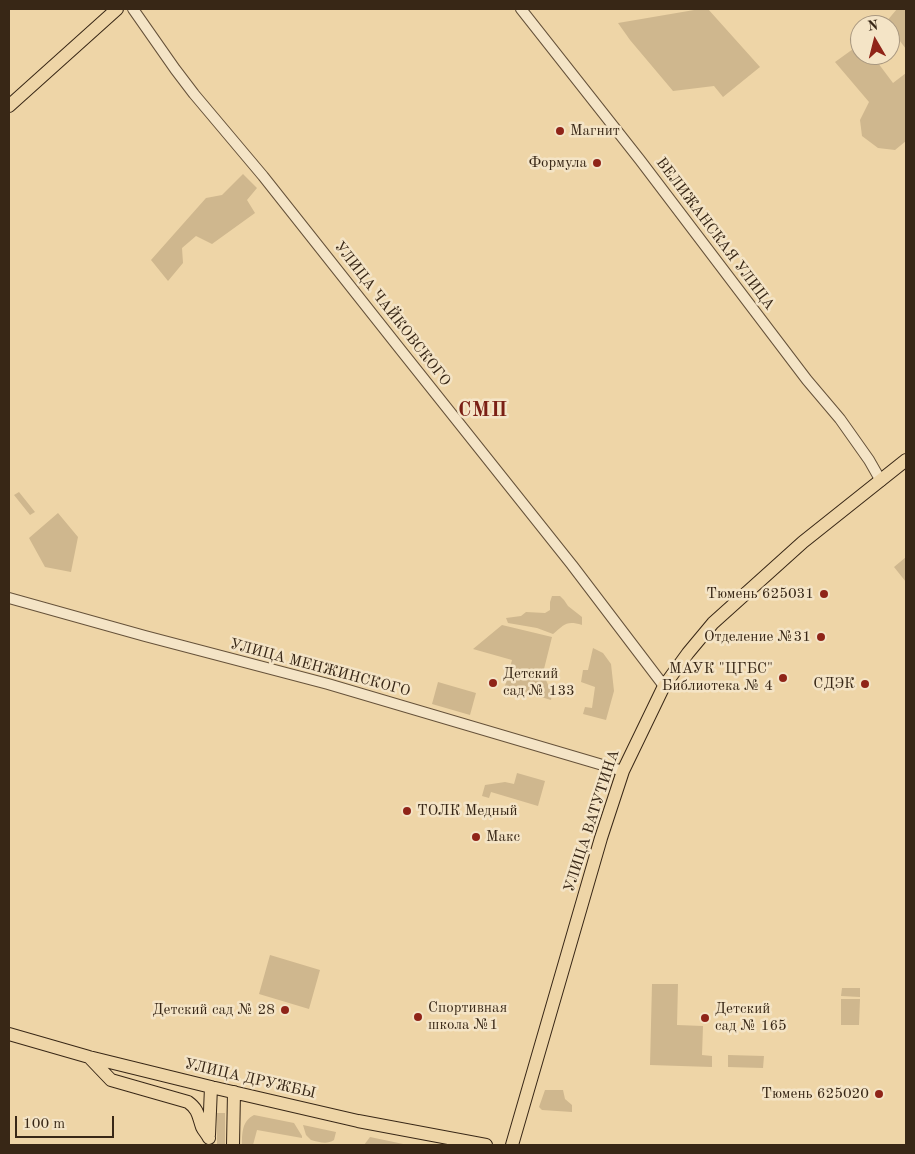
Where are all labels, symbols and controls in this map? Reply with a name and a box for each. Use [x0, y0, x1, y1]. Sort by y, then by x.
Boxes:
north arrow [850, 15, 900, 65]
text: N [867, 18, 879, 34]
place label: Магнит [570, 122, 620, 140]
marker: Магнит [554, 125, 566, 137]
place label: Формула [528, 154, 587, 172]
street label: ВЕЛИЖАНСКАЯ УЛИЦА [652, 154, 778, 314]
marker: Формула [591, 157, 603, 169]
street label: УЛИЦА ЧАЙКОВСКОГО [330, 238, 454, 390]
district label: СМП [458, 399, 508, 423]
place label: Тюмень 625031 [706, 585, 814, 603]
marker: Тюмень 625031 [818, 588, 830, 600]
place label: Отделение №31 [704, 628, 811, 646]
marker: Отделение №31 [815, 631, 827, 643]
street label: УЛИЦА МЕНЖИНСКОГО [228, 635, 412, 701]
place label: МАУК "ЦГБС" Библиотека № 4 [662, 660, 773, 695]
place label: Детский сад № 133 [503, 665, 575, 700]
marker: МАУК "ЦГБС" Библиотека № 4 [777, 672, 789, 684]
place label: СДЭК [813, 675, 855, 693]
marker: Детский сад № 133 [487, 677, 499, 689]
marker: СДЭК [859, 678, 871, 690]
street label: УЛИЦА ВАТУТИНА [560, 747, 624, 895]
place label: ТОЛК Медный [417, 802, 518, 820]
marker: ТОЛК Медный [401, 805, 413, 817]
place label: Макс [486, 828, 520, 846]
marker: Макс [470, 831, 482, 843]
place label: Спортивная школа №1 [428, 999, 507, 1034]
place label: Детский сад № 165 [715, 1000, 787, 1035]
place label: Детский сад № 28 [152, 1001, 275, 1019]
marker: Детский сад № 28 [279, 1004, 291, 1016]
marker: Спортивная школа №1 [412, 1011, 424, 1023]
marker: Детский сад № 165 [699, 1012, 711, 1024]
street label: УЛИЦА ДРУЖБЫ [183, 1055, 317, 1103]
place label: Тюмень 625020 [761, 1085, 869, 1103]
marker: Тюмень 625020 [873, 1088, 885, 1100]
scale bar [18, 1106, 116, 1138]
text: 100 m [23, 1117, 65, 1132]

